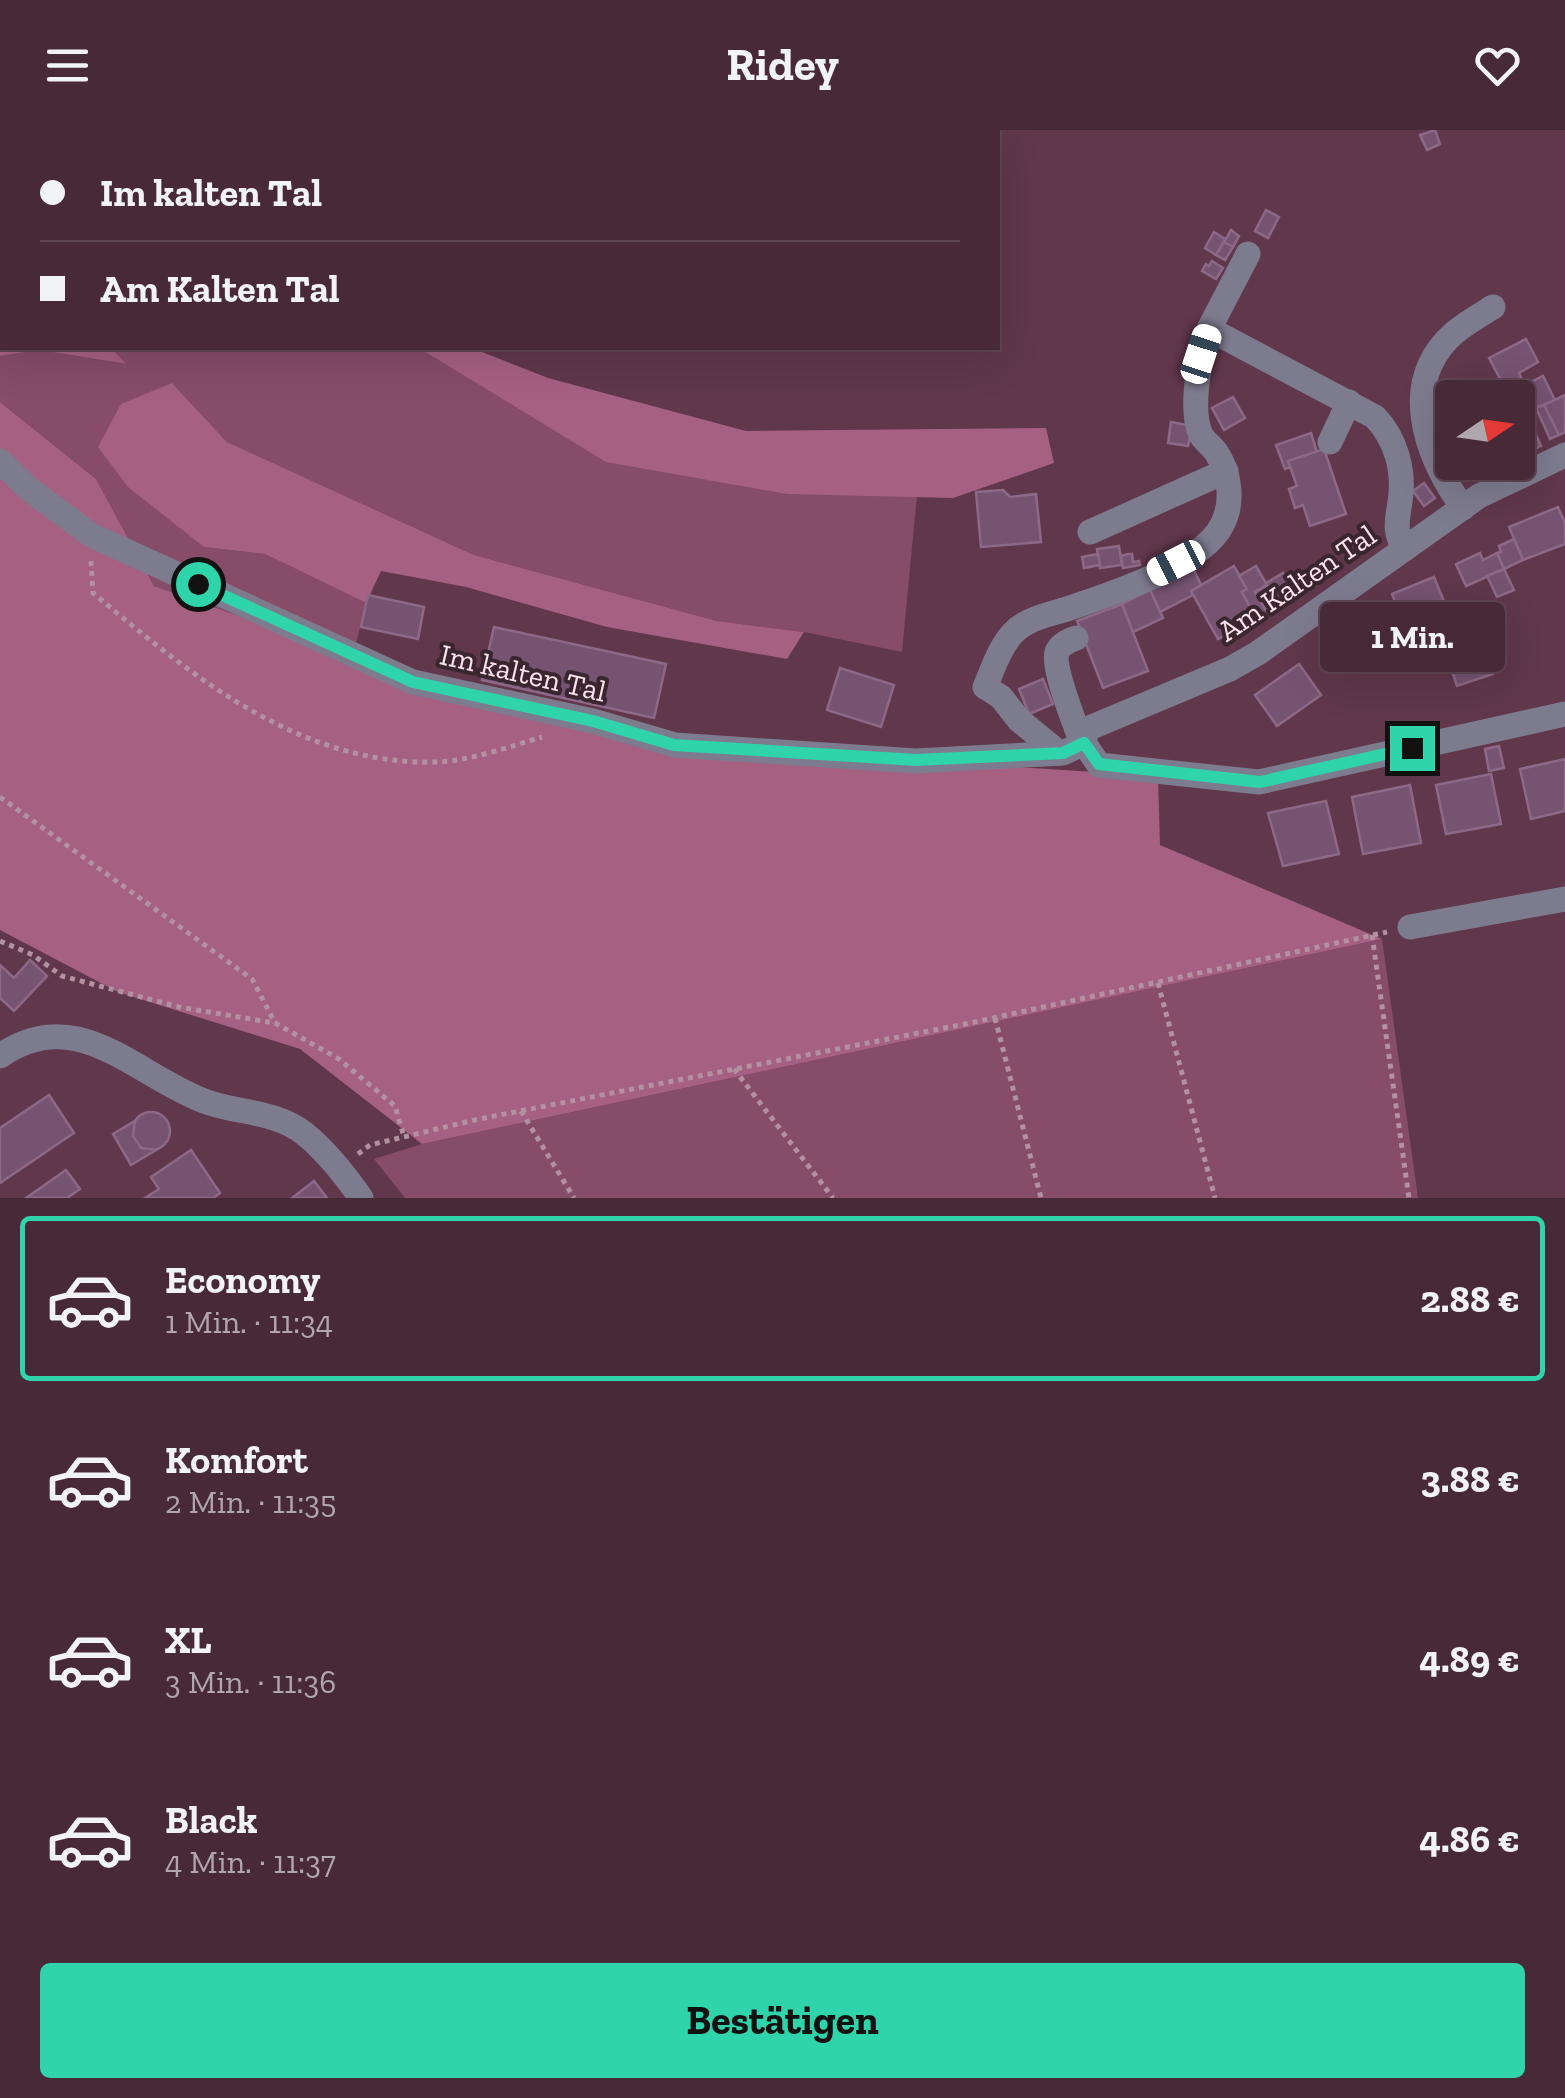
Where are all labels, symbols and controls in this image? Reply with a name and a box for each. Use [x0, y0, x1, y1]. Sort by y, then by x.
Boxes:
icon: menu [40, 38, 95, 93]
text: Ridey [726, 38, 839, 92]
icon: heart [1470, 38, 1525, 93]
text: Im kalten Tal [100, 170, 322, 216]
text: Am Kalten Tal [100, 266, 340, 312]
car [1177, 321, 1225, 387]
north arrow [1435, 380, 1535, 480]
map controls [1435, 380, 1535, 480]
street label: Am Kalten Tal [1211, 517, 1383, 649]
car [1142, 536, 1210, 590]
route start [176, 562, 221, 607]
callout: 1 Min. [1320, 603, 1504, 673]
text: 1 Min. [1371, 618, 1454, 656]
street label: Im kalten Tal [436, 636, 610, 710]
route end [1390, 726, 1435, 771]
icon: car [45, 1254, 135, 1344]
text: Economy [165, 1257, 320, 1303]
text: 2.88 € [1420, 1276, 1520, 1322]
text: 1 Min. · 11:34 [165, 1303, 333, 1341]
icon: car [45, 1434, 135, 1524]
text: Komfort [165, 1437, 308, 1483]
text: 3.88 € [1421, 1456, 1520, 1502]
text: 2 Min. · 11:35 [165, 1483, 336, 1521]
icon: car [45, 1614, 135, 1704]
text: XL [165, 1617, 212, 1663]
text: 4.89 € [1419, 1636, 1520, 1682]
text: 3 Min. · 11:36 [165, 1663, 336, 1701]
icon: car [45, 1794, 135, 1884]
text: Black [165, 1797, 258, 1843]
text: 4.86 € [1419, 1816, 1520, 1862]
text: 4 Min. · 11:37 [165, 1843, 336, 1881]
button: Bestätigen [40, 1963, 1525, 2078]

